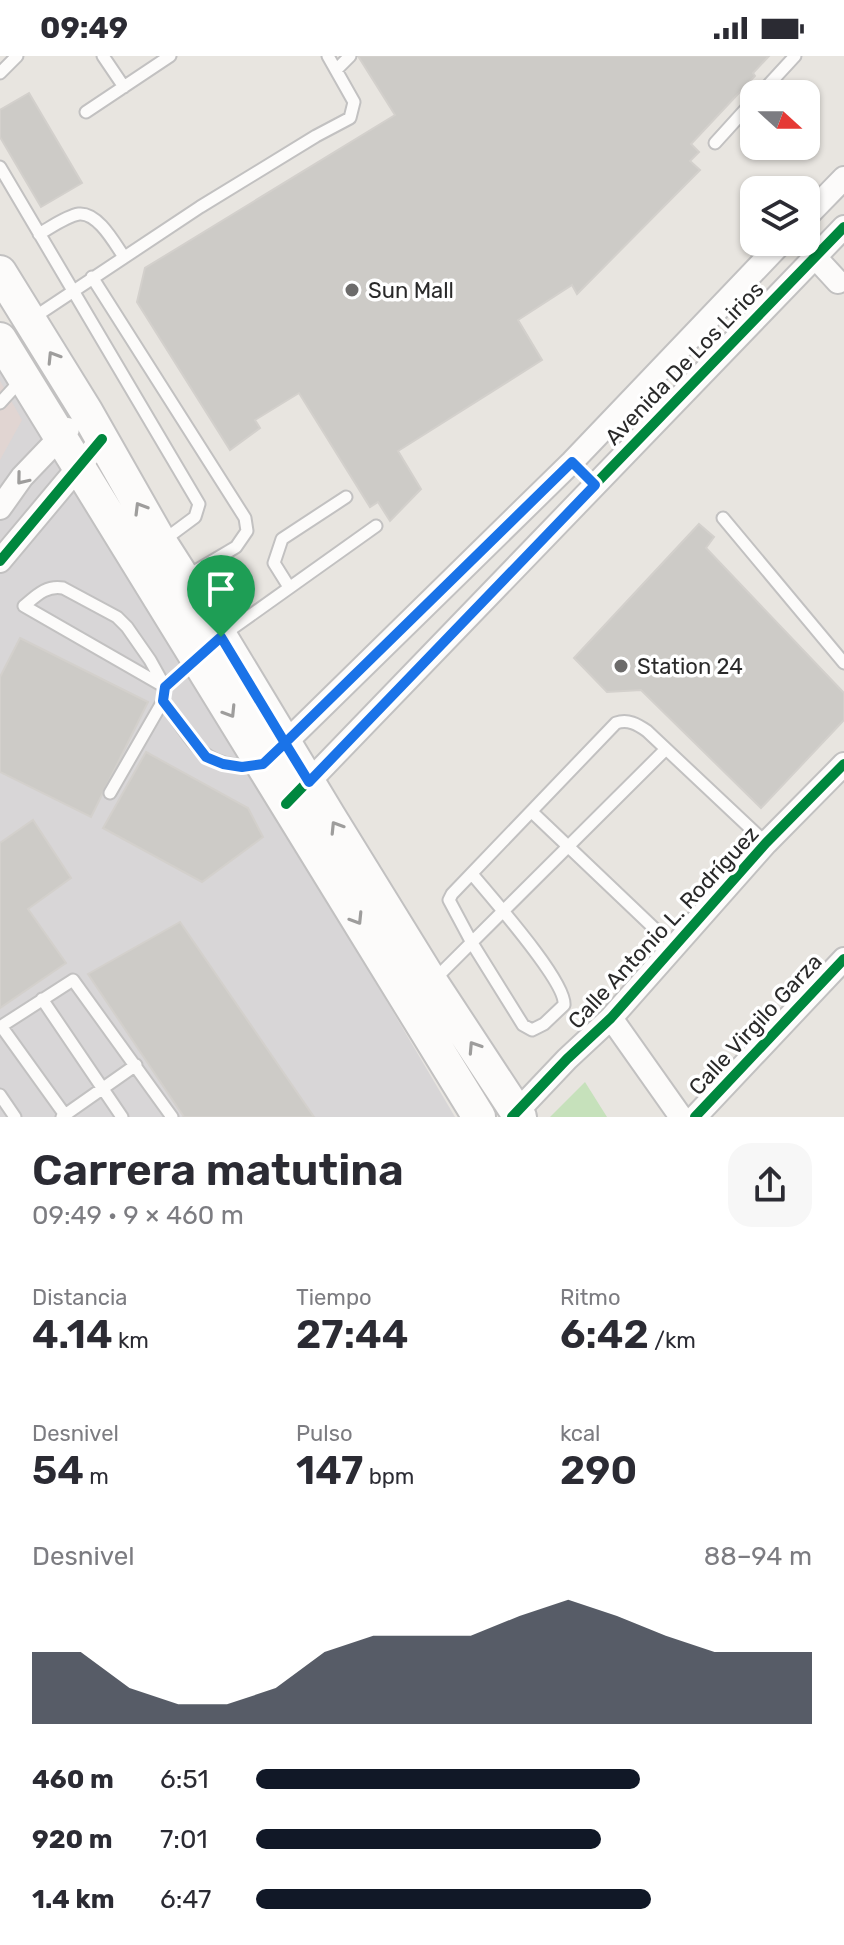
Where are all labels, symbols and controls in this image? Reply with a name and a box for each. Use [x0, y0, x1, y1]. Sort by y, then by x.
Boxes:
text: 09:49 [40, 10, 128, 46]
north arrow [740, 80, 820, 160]
map controls [740, 80, 820, 256]
button: layers [740, 176, 820, 256]
street label: Avenida De Los Lirios [599, 276, 769, 451]
place label: Sun Mall [368, 277, 454, 304]
marker: Sun Mall [343, 281, 361, 299]
one-way arrow [47, 352, 62, 366]
one-way arrow [17, 470, 32, 484]
one-way arrow [134, 502, 150, 517]
pin [187, 555, 255, 637]
icon: arrive [199, 567, 243, 611]
place label: Station 24 [637, 653, 743, 680]
marker: Station 24 [612, 657, 630, 675]
one-way arrow [221, 703, 236, 717]
street label: Calle Antonio L. Rodríguez [562, 820, 764, 1034]
one-way arrow [330, 821, 345, 836]
one-way arrow [347, 910, 362, 925]
street label: Calle Virgilo Garza [683, 948, 828, 1100]
one-way arrow [469, 1042, 484, 1056]
button: share [728, 1143, 812, 1227]
text: Carrera matutina [32, 1144, 404, 1196]
text: 09:49 · 9 × 460 m [32, 1200, 244, 1231]
text: Distancia [32, 1284, 127, 1311]
text: Tiempo [296, 1284, 372, 1311]
text: Ritmo [560, 1284, 621, 1311]
text: 4.14 [32, 1311, 113, 1358]
text: 27:44 [296, 1311, 408, 1358]
text: 6:42 [560, 1311, 649, 1358]
text: km [113, 1327, 149, 1354]
text: /km [649, 1327, 696, 1354]
text: Desnivel [32, 1420, 119, 1447]
text: Pulso [296, 1420, 353, 1447]
text: kcal [560, 1420, 600, 1447]
text: 54 [32, 1447, 84, 1494]
text: 147 [296, 1447, 363, 1494]
text: 290 [560, 1447, 637, 1494]
text: m [84, 1463, 109, 1490]
text: bpm [363, 1463, 414, 1490]
text: Desnivel [32, 1541, 135, 1572]
text: 88–94 m [704, 1541, 812, 1572]
text: 460 m [32, 1764, 114, 1795]
text: 6:51 [160, 1764, 209, 1795]
text: 920 m [32, 1824, 113, 1855]
text: 7:01 [160, 1824, 208, 1855]
text: 1.4 km [32, 1884, 114, 1915]
text: 6:47 [160, 1884, 211, 1915]

